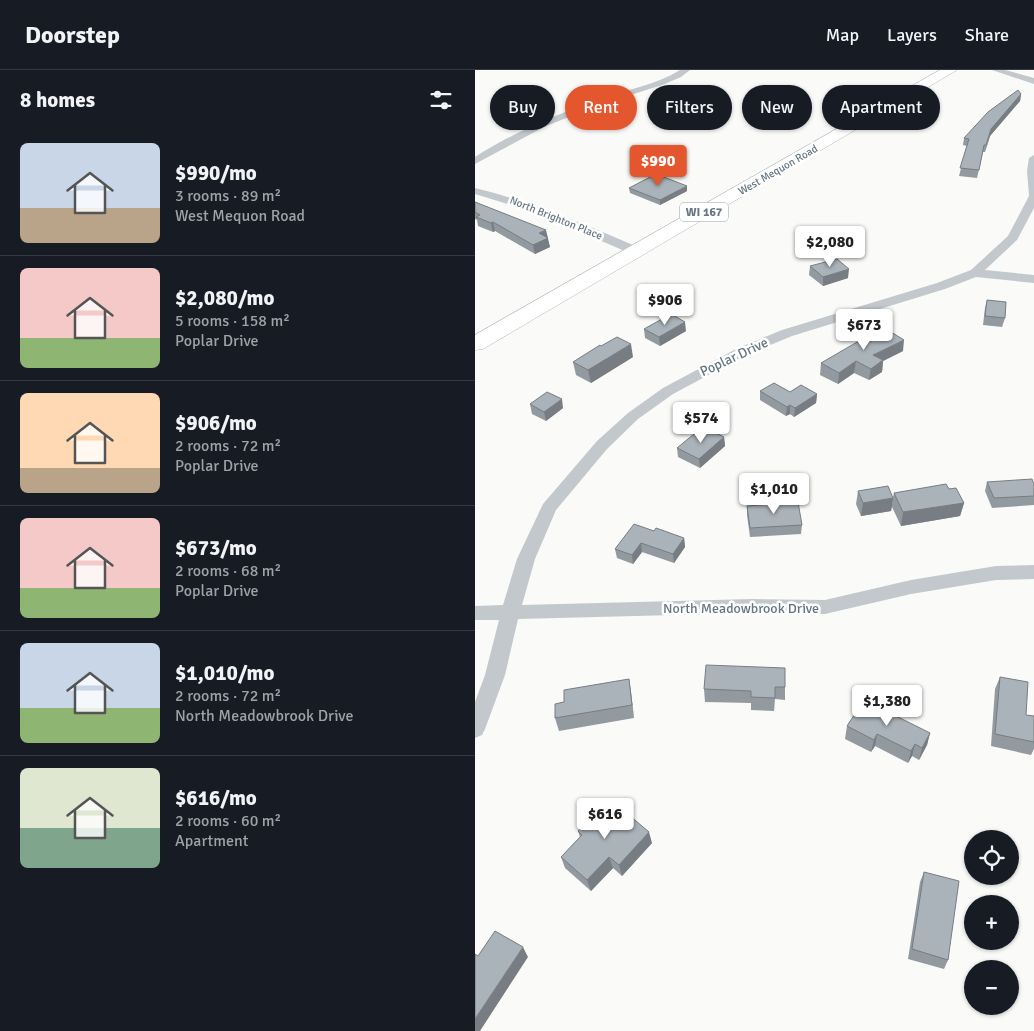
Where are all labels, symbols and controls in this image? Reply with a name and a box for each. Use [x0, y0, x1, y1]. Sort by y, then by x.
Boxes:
text: Doorstep [25, 20, 120, 50]
text: Map [826, 24, 859, 46]
text: Layers [887, 24, 937, 46]
text: Share [965, 24, 1009, 46]
chip: Buy [490, 85, 555, 130]
chip: Rent [565, 85, 637, 130]
chip: Filters [647, 85, 732, 130]
chip: New [742, 85, 812, 130]
chip: Apartment [822, 85, 940, 130]
icon: filters [427, 86, 455, 114]
text: 8 homes [20, 87, 95, 113]
street label: West Mequon Road [736, 142, 820, 198]
pin: $990 [628, 144, 688, 187]
text: $990 [641, 151, 675, 171]
text: $990/mo [175, 160, 257, 186]
icon: home [60, 163, 120, 223]
text: 3 rooms · 89 m² [175, 186, 281, 206]
street label: North Brighton Place [508, 193, 604, 243]
road number: WI 167 [680, 202, 728, 222]
text: West Mequon Road [175, 206, 305, 226]
pin: $2,080 [789, 226, 871, 268]
text: $2,080 [806, 232, 854, 252]
pin: $906 [635, 284, 695, 326]
text: $2,080/mo [175, 285, 274, 311]
icon: home [60, 288, 120, 348]
text: $906 [648, 290, 682, 310]
pin: $673 [834, 308, 894, 351]
text: 5 rooms · 158 m² [175, 311, 290, 331]
text: $673 [847, 315, 881, 335]
text: Poplar Drive [175, 331, 258, 351]
street label: Poplar Drive [697, 334, 771, 380]
pin: $574 [671, 402, 731, 444]
text: $574 [684, 408, 718, 428]
text: $906/mo [175, 410, 257, 436]
icon: home [60, 413, 120, 473]
text: 2 rooms · 72 m² [175, 436, 281, 456]
text: Poplar Drive [175, 456, 258, 476]
pin: $1,010 [733, 472, 815, 515]
text: $1,010 [750, 479, 798, 499]
text: $673/mo [175, 535, 257, 561]
icon: home [60, 538, 120, 598]
text: 2 rooms · 68 m² [175, 561, 281, 581]
text: Poplar Drive [175, 581, 258, 601]
street label: North Meadowbrook Drive [663, 600, 819, 617]
text: $1,010/mo [175, 660, 274, 686]
icon: home [60, 663, 120, 723]
pin: $1,380 [846, 684, 928, 727]
text: 2 rooms · 72 m² [175, 686, 281, 706]
text: $1,380 [863, 691, 911, 711]
text: North Meadowbrook Drive [175, 706, 353, 726]
text: $616/mo [175, 785, 257, 811]
icon: home [60, 788, 120, 848]
pin: $616 [575, 798, 635, 840]
text: $616 [588, 804, 622, 824]
text: 2 rooms · 60 m² [175, 811, 281, 831]
map controls [964, 830, 1019, 1015]
button: locate [964, 830, 1019, 885]
text: Apartment [175, 831, 248, 851]
button: + [964, 895, 1019, 950]
button: − [964, 960, 1019, 1015]

